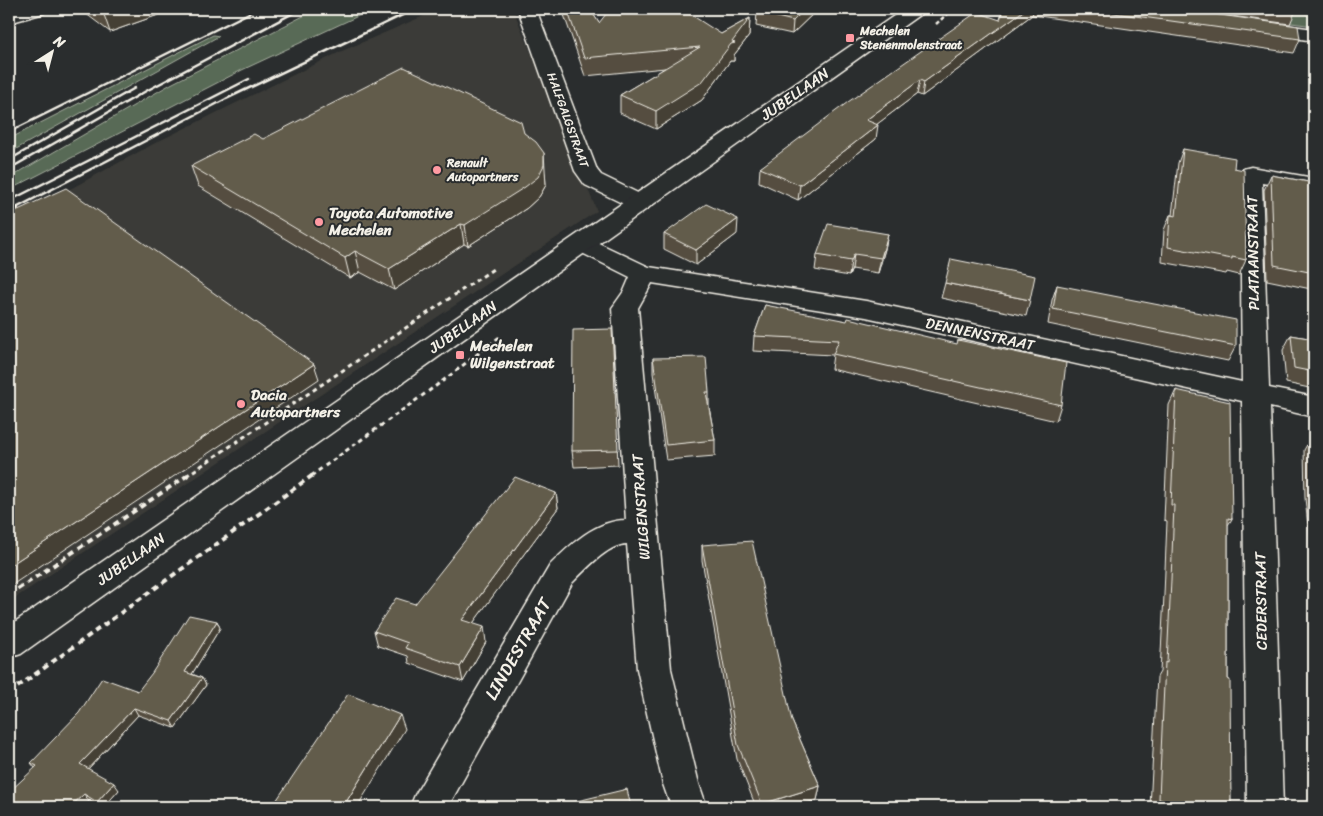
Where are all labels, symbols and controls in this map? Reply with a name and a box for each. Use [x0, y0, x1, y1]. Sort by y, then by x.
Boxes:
place label: Mechelen Stenenmolenstraat [859, 20, 963, 56]
north arrow [28, 28, 78, 78]
text: N [47, 28, 71, 55]
marker: Mechelen Stenenmolenstraat [844, 32, 856, 44]
street label: JUBELLAAN [754, 60, 835, 128]
street label: HALFGALGSTRAAT [541, 69, 596, 172]
place label: Renault Autopartners [446, 152, 519, 188]
marker: Renault Autopartners [431, 164, 443, 176]
street label: PLATAANSTRAAT [1239, 194, 1267, 311]
place label: Toyota Automotive Mechelen [328, 200, 453, 243]
marker: Toyota Automotive Mechelen [313, 216, 325, 228]
street label: JUBELLAAN [422, 293, 503, 361]
street label: DENNENSTRAAT [923, 310, 1038, 358]
place label: Mechelen Wilgenstraat [469, 333, 555, 376]
marker: Mechelen Wilgenstraat [454, 349, 466, 361]
place label: Dacia Autopartners [250, 382, 341, 425]
marker: Dacia Autopartners [235, 398, 247, 410]
street label: WILGENSTRAAT [624, 452, 658, 561]
street label: JUBELLAAN [90, 525, 171, 593]
street label: CEDERSTRAAT [1247, 550, 1275, 650]
street label: LINDESTRAAT [476, 591, 561, 706]

